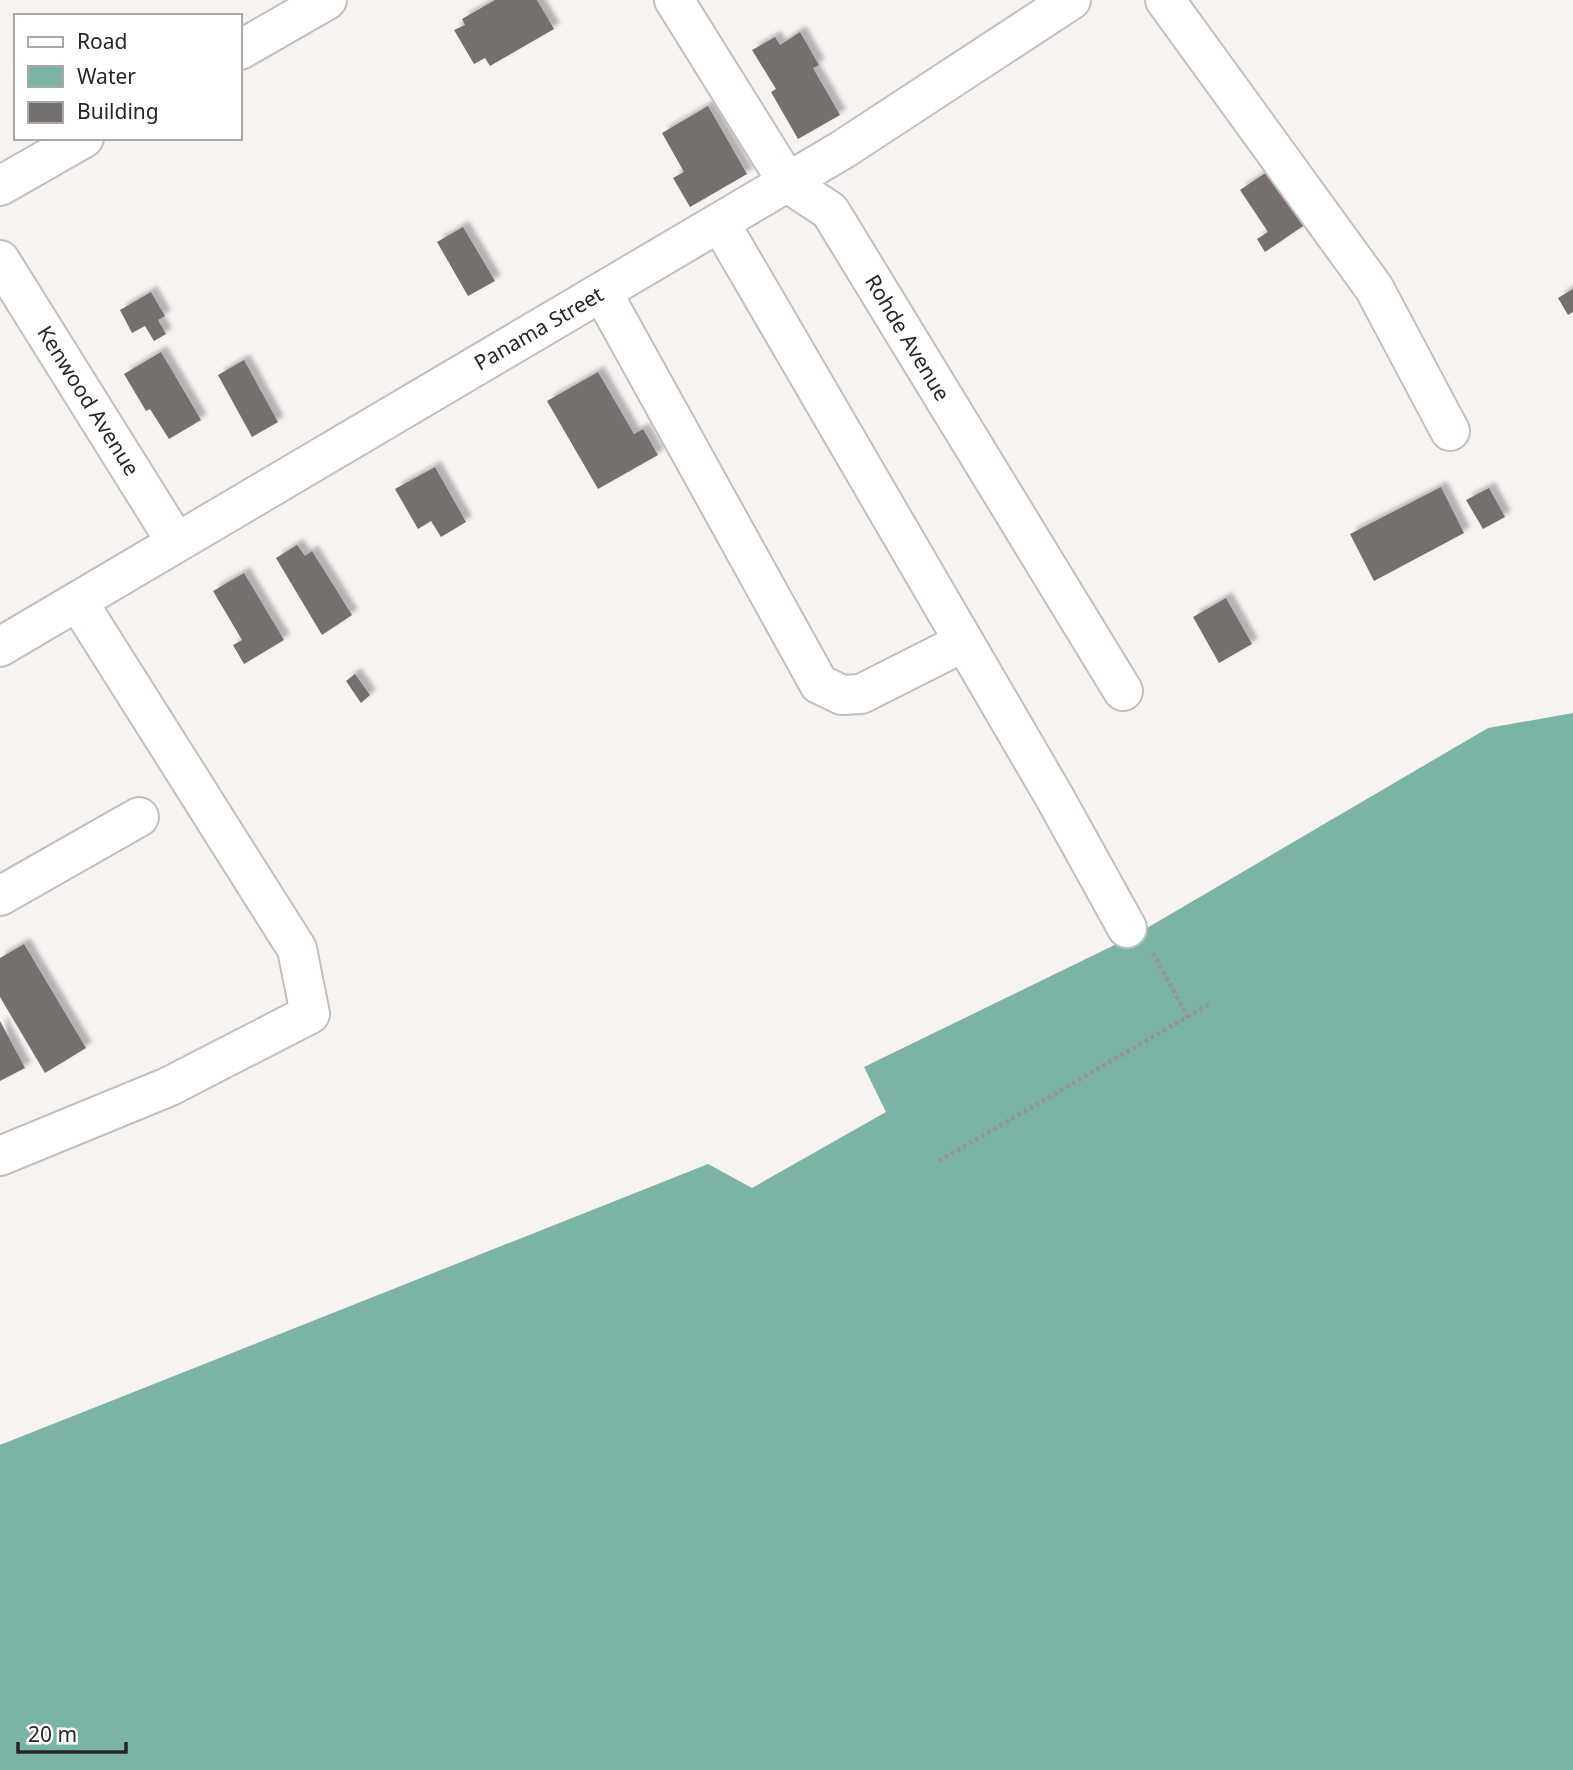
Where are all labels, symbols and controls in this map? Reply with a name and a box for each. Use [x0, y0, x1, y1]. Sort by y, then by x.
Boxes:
legend [14, 14, 242, 140]
text: Road [77, 27, 127, 55]
text: Water [77, 62, 136, 90]
text: Building [77, 97, 159, 125]
street label: Rohde Avenue [859, 269, 957, 406]
street label: Panama Street [469, 280, 609, 376]
street label: Kenwood Avenue [31, 320, 146, 481]
scale bar [18, 1710, 126, 1754]
text: 20 m [28, 1720, 77, 1748]

